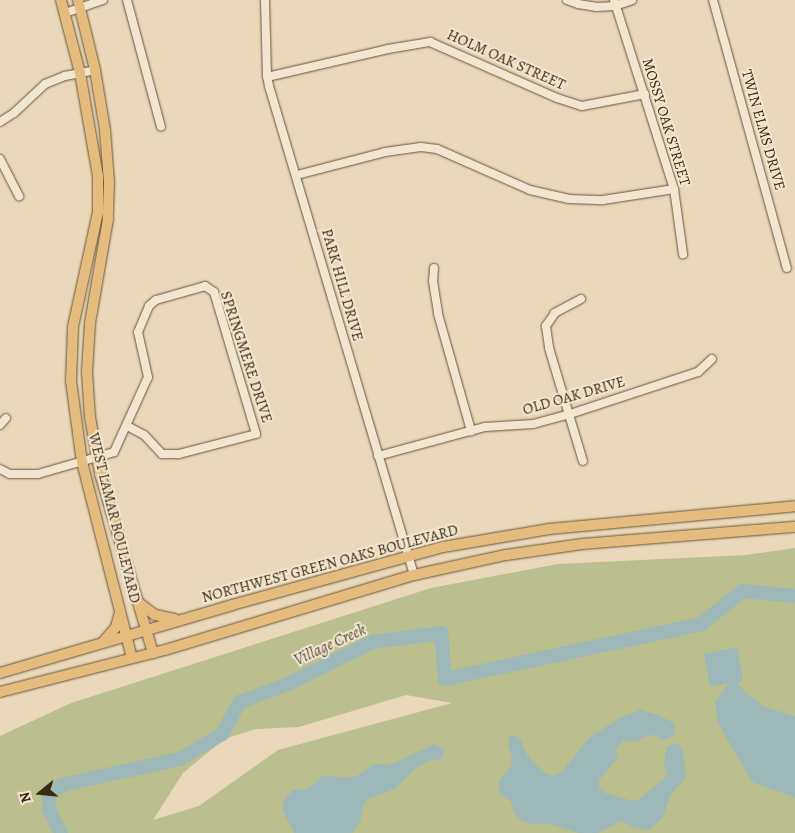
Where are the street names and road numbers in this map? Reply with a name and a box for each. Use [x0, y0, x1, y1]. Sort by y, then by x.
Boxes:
street label: HOLM OAK STREET [444, 26, 568, 94]
street label: MOSSY OAK STREET [638, 56, 694, 188]
street label: TWIN ELMS DRIVE [737, 68, 789, 192]
street label: PARK HILL DRIVE [317, 227, 367, 343]
street label: SPRINGMERE DRIVE [216, 289, 276, 425]
street label: OLD OAK DRIVE [521, 373, 627, 419]
street label: WEST LAMAR BOULEVARD [84, 431, 144, 605]
street label: NORTHWEST GREEN OAKS BOULEVARD [200, 521, 460, 607]

